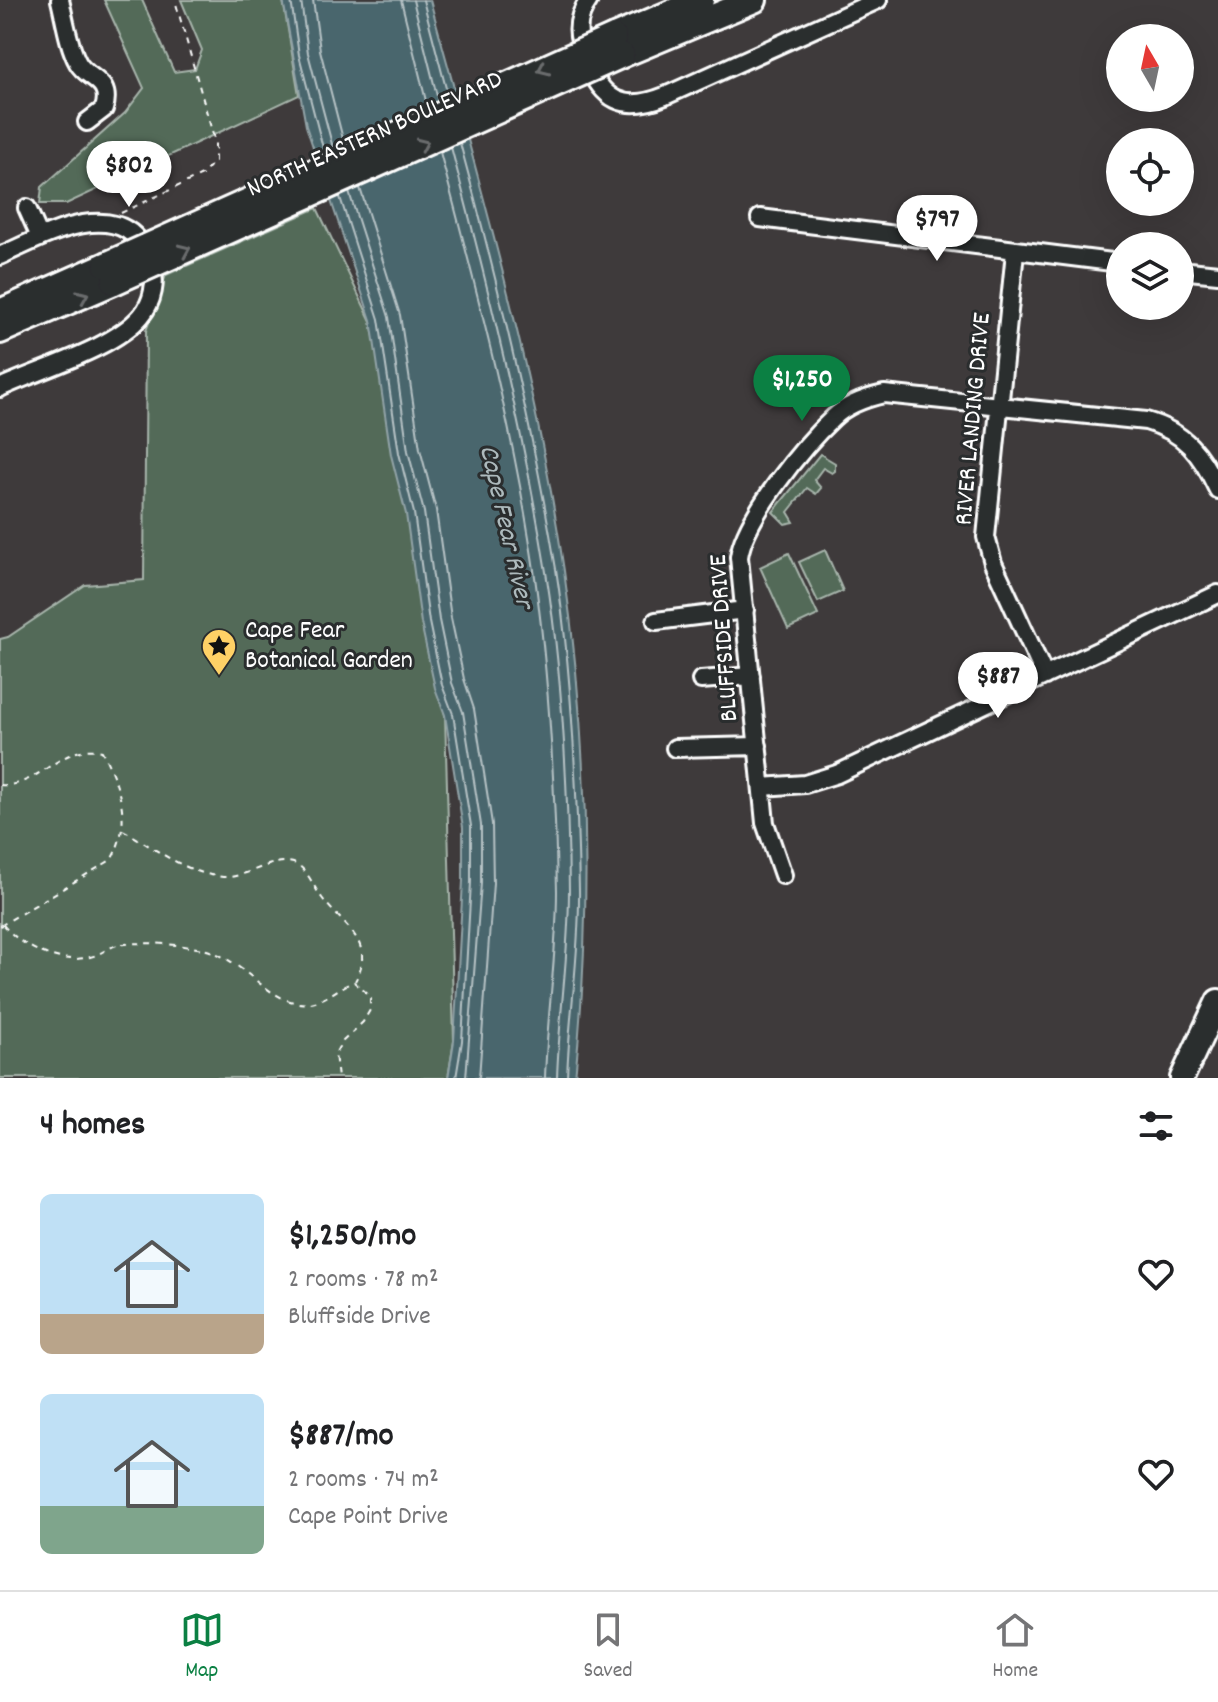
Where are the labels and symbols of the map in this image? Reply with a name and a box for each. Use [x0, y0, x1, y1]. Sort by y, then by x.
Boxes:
north arrow [1106, 24, 1194, 112]
one-way arrow [537, 60, 551, 76]
street label: NORTH EASTERN BOULEVARD [241, 62, 509, 208]
one-way arrow [414, 138, 429, 154]
pin: $802 [82, 141, 176, 209]
pin: $797 [890, 195, 984, 263]
one-way arrow [177, 244, 191, 260]
one-way arrow [75, 289, 89, 305]
street label: RIVER LANDING DRIVE [946, 311, 1002, 527]
pin: $1,250 [737, 355, 867, 423]
water label: Cape Fear River [466, 441, 543, 616]
street label: BLUFFSIDE DRIVE [701, 553, 749, 723]
place label: Cape Fear Botanical Garden [245, 613, 413, 680]
place icon: Cape Fear Botanical Garden [200, 627, 238, 677]
pin: $887 [951, 652, 1045, 720]

